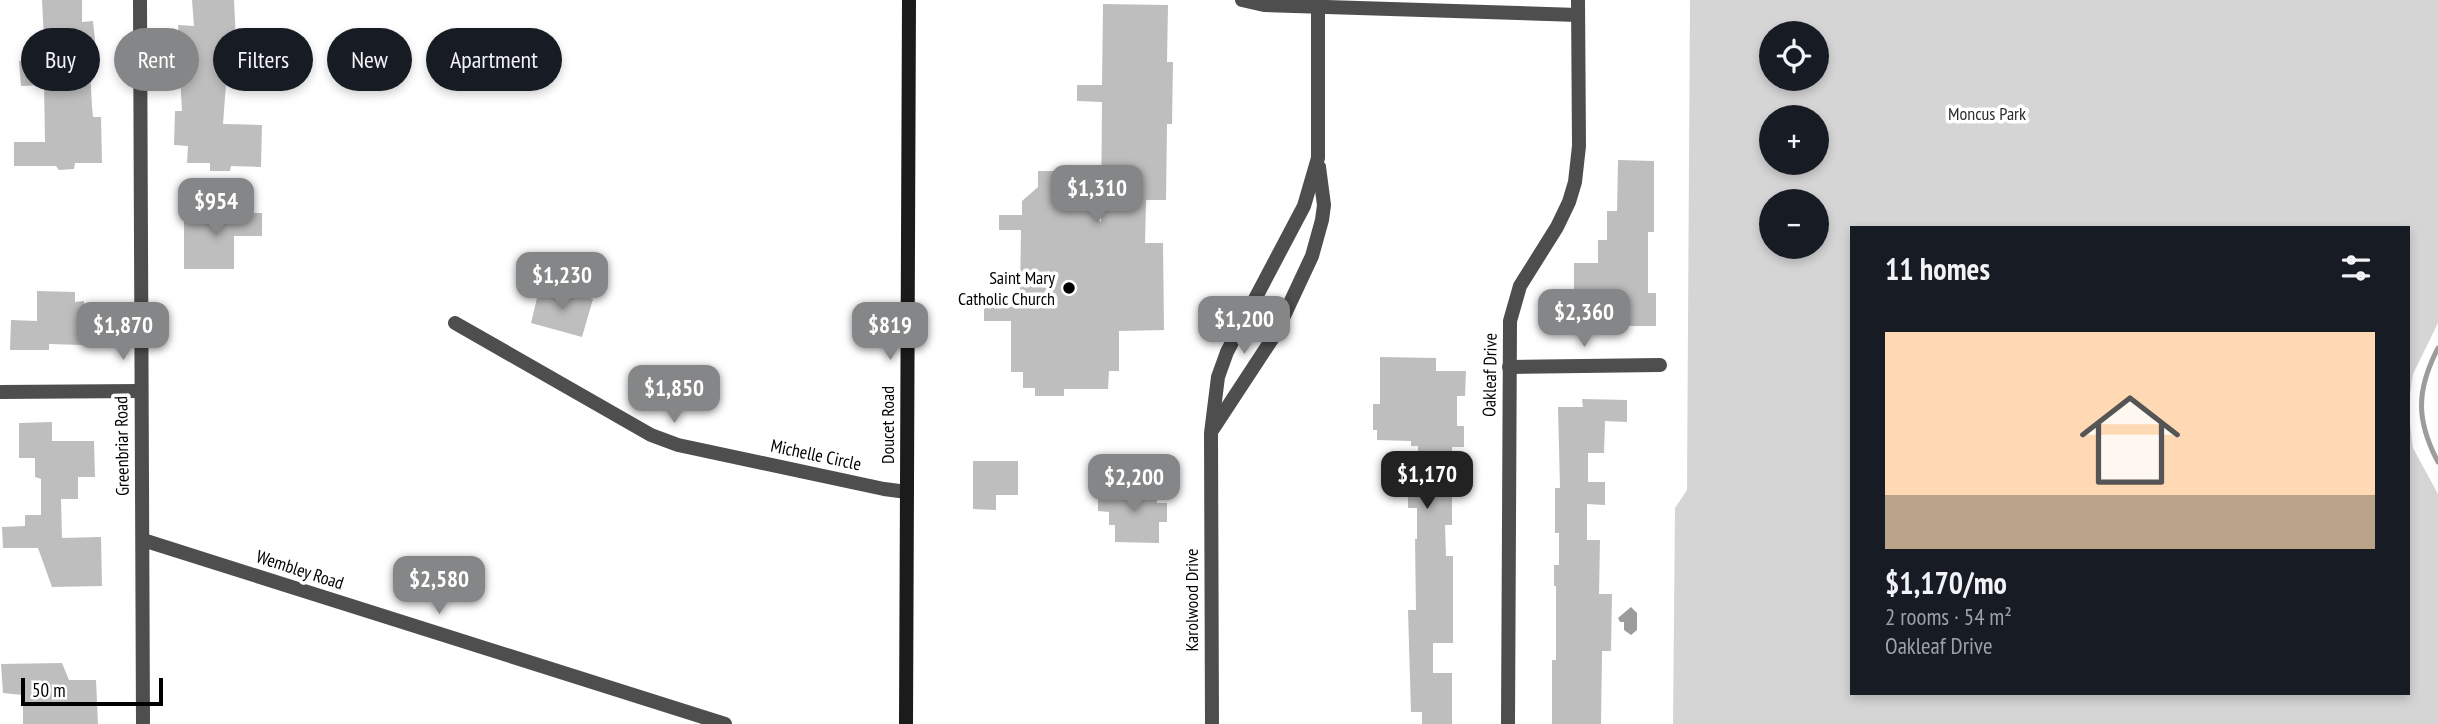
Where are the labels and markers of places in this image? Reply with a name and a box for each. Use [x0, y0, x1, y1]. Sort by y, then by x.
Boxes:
pin: $1,310 [1040, 166, 1154, 225]
pin: $954 [175, 178, 257, 238]
pin: $1,230 [505, 252, 619, 312]
place label: Saint Mary Catholic Church [958, 266, 1055, 310]
marker: Saint Mary Catholic Church [1061, 280, 1077, 296]
pin: $2,360 [1527, 290, 1641, 349]
pin: $1,200 [1187, 296, 1301, 356]
pin: $1,870 [66, 302, 180, 362]
pin: $819 [849, 302, 931, 362]
pin: $1,850 [617, 366, 731, 425]
pin: $1,170 [1370, 452, 1484, 511]
pin: $2,200 [1077, 454, 1191, 514]
pin: $2,580 [382, 556, 496, 616]

